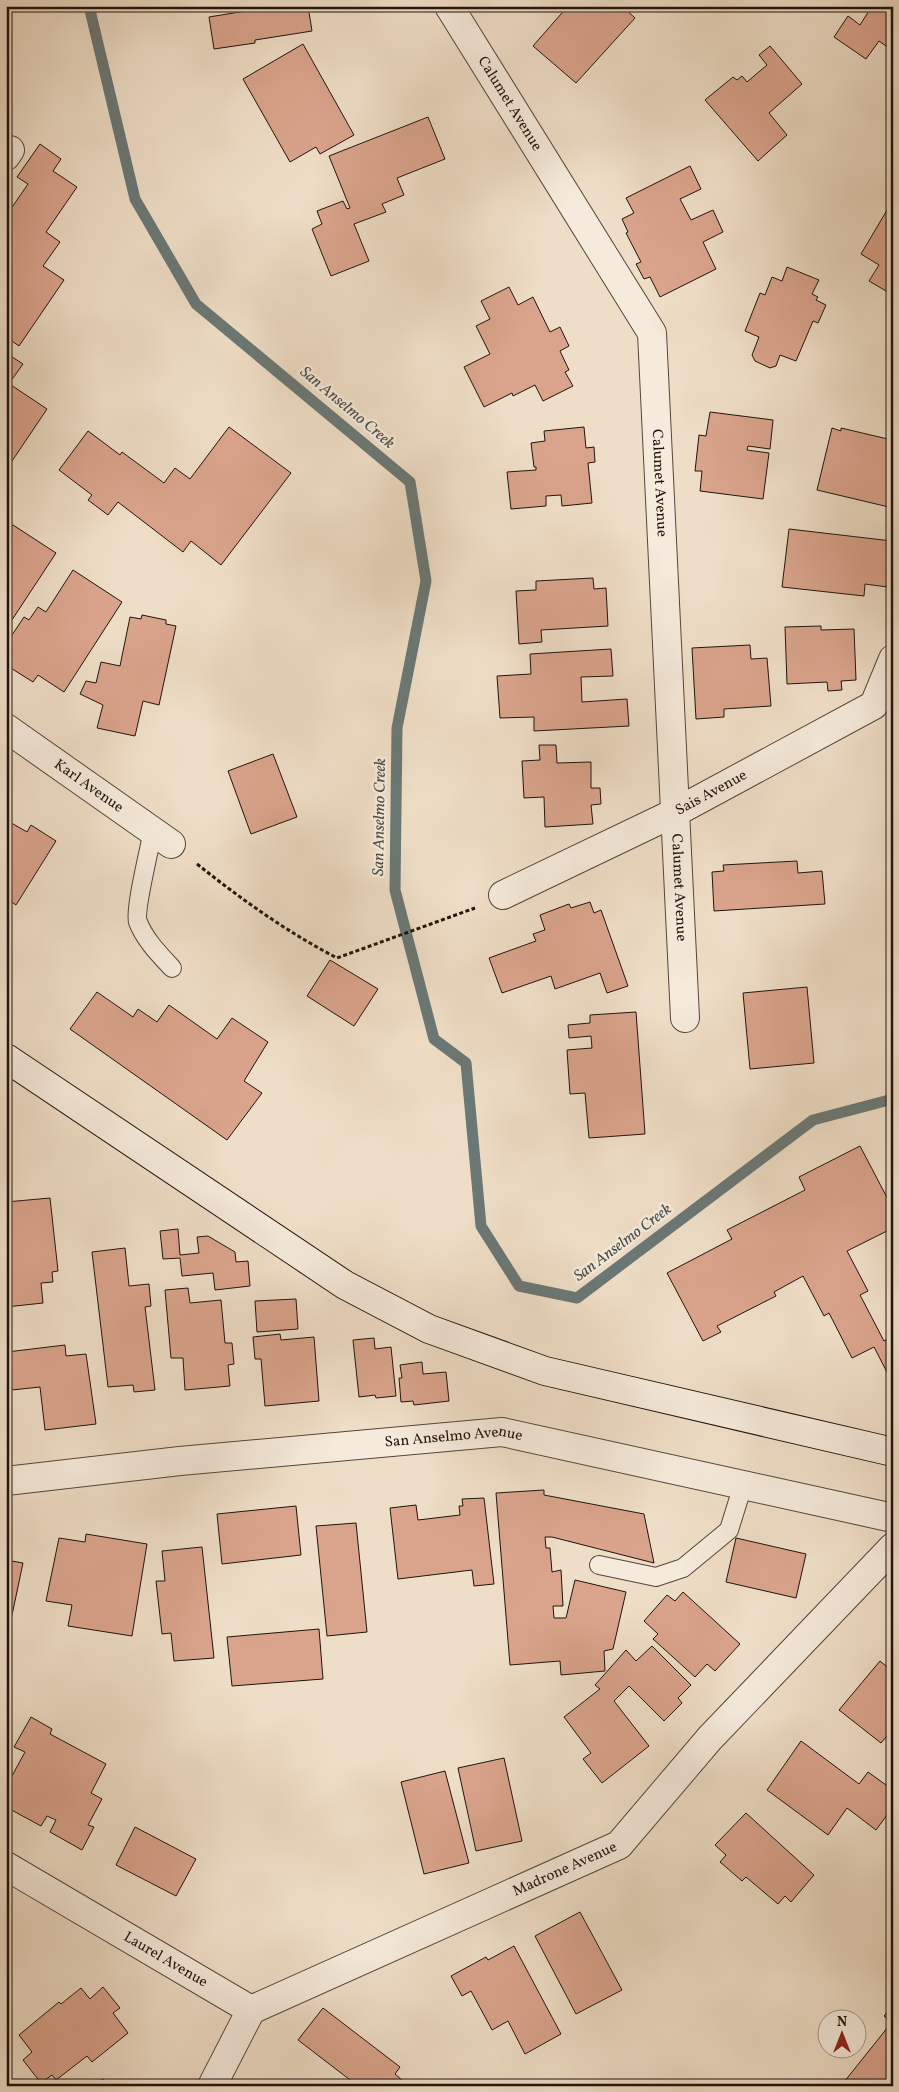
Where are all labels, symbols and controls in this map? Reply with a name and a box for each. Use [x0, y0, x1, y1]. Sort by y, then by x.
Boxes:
street label: Calumet Avenue [472, 52, 547, 155]
water label: San Anselmo Creek [295, 362, 400, 455]
street label: Calumet Avenue [646, 428, 672, 537]
street label: Karl Avenue [50, 754, 128, 818]
water label: San Anselmo Creek [368, 757, 392, 876]
street label: Sais Avenue [672, 765, 751, 821]
street label: Calumet Avenue [666, 833, 692, 942]
water label: San Anselmo Creek [569, 1198, 677, 1287]
street label: San Anselmo Avenue [384, 1421, 525, 1453]
street label: Madrone Avenue [509, 1837, 620, 1902]
street label: Laurel Avenue [119, 1927, 212, 1993]
north arrow [816, 2010, 866, 2060]
text: N [837, 2013, 847, 2032]

